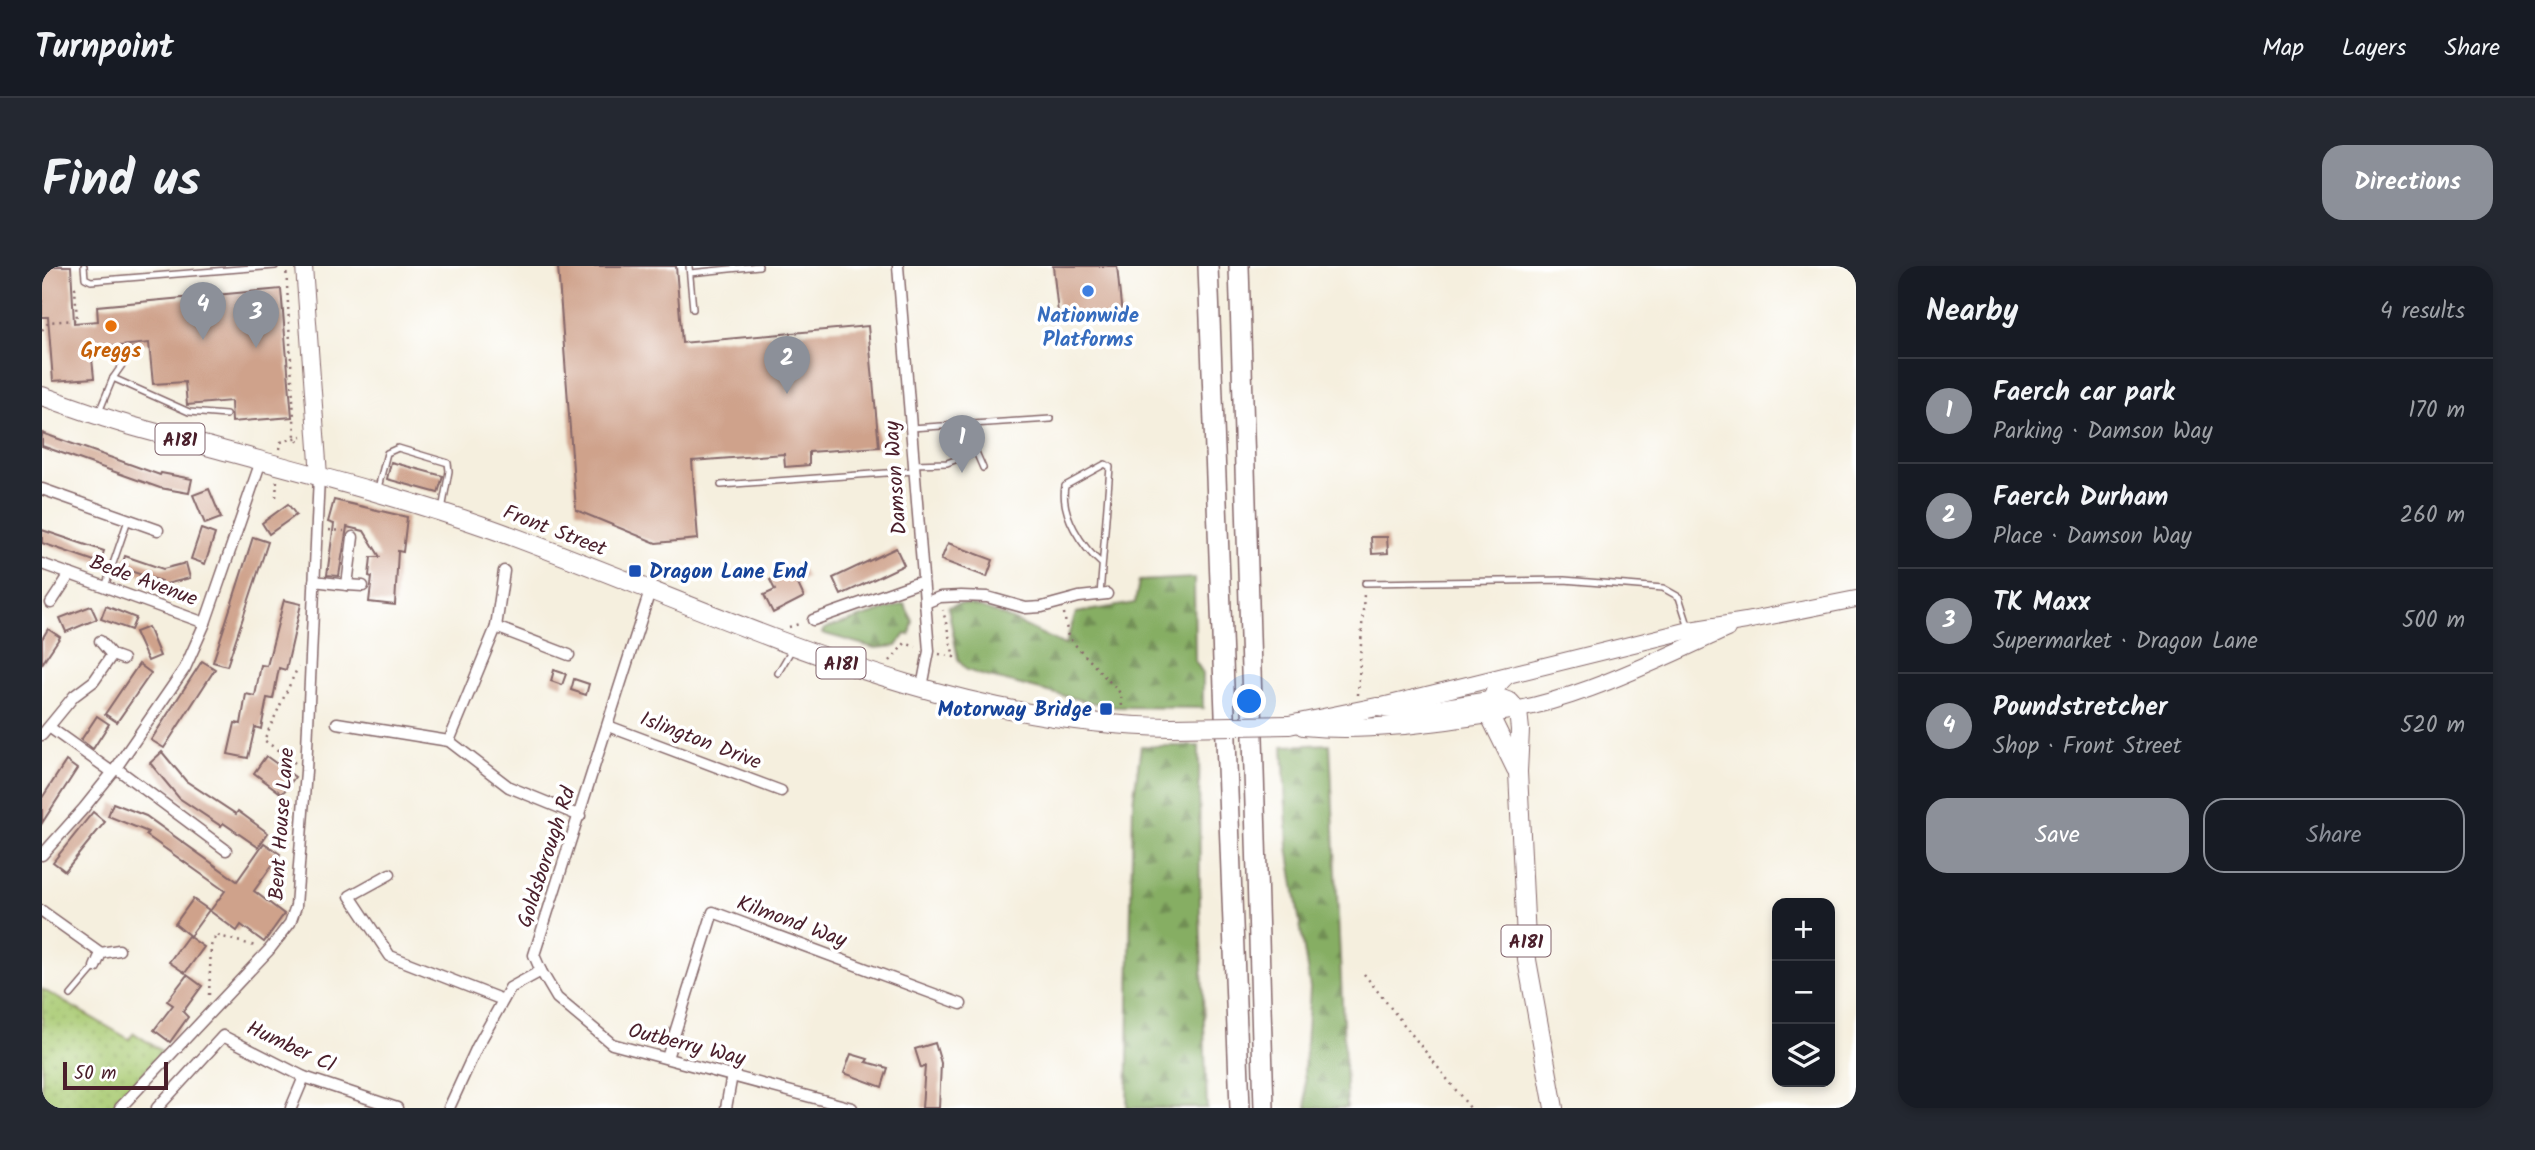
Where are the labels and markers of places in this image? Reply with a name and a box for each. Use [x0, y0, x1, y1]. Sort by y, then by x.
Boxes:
pin: 4 [180, 282, 226, 340]
marker: Nationwide Platforms [1080, 283, 1096, 299]
pin: 3 [233, 290, 279, 348]
place label: Nationwide Platforms [1037, 300, 1139, 357]
marker: Greggs [103, 318, 119, 334]
place label: Greggs [81, 335, 141, 368]
pin: 2 [764, 336, 810, 394]
pin: 1 [939, 415, 985, 473]
place label: Dragon Lane End [649, 556, 808, 589]
marker: Dragon Lane End [627, 563, 643, 579]
place label: Motorway Bridge [937, 694, 1092, 727]
marker: Motorway Bridge [1098, 701, 1114, 717]

